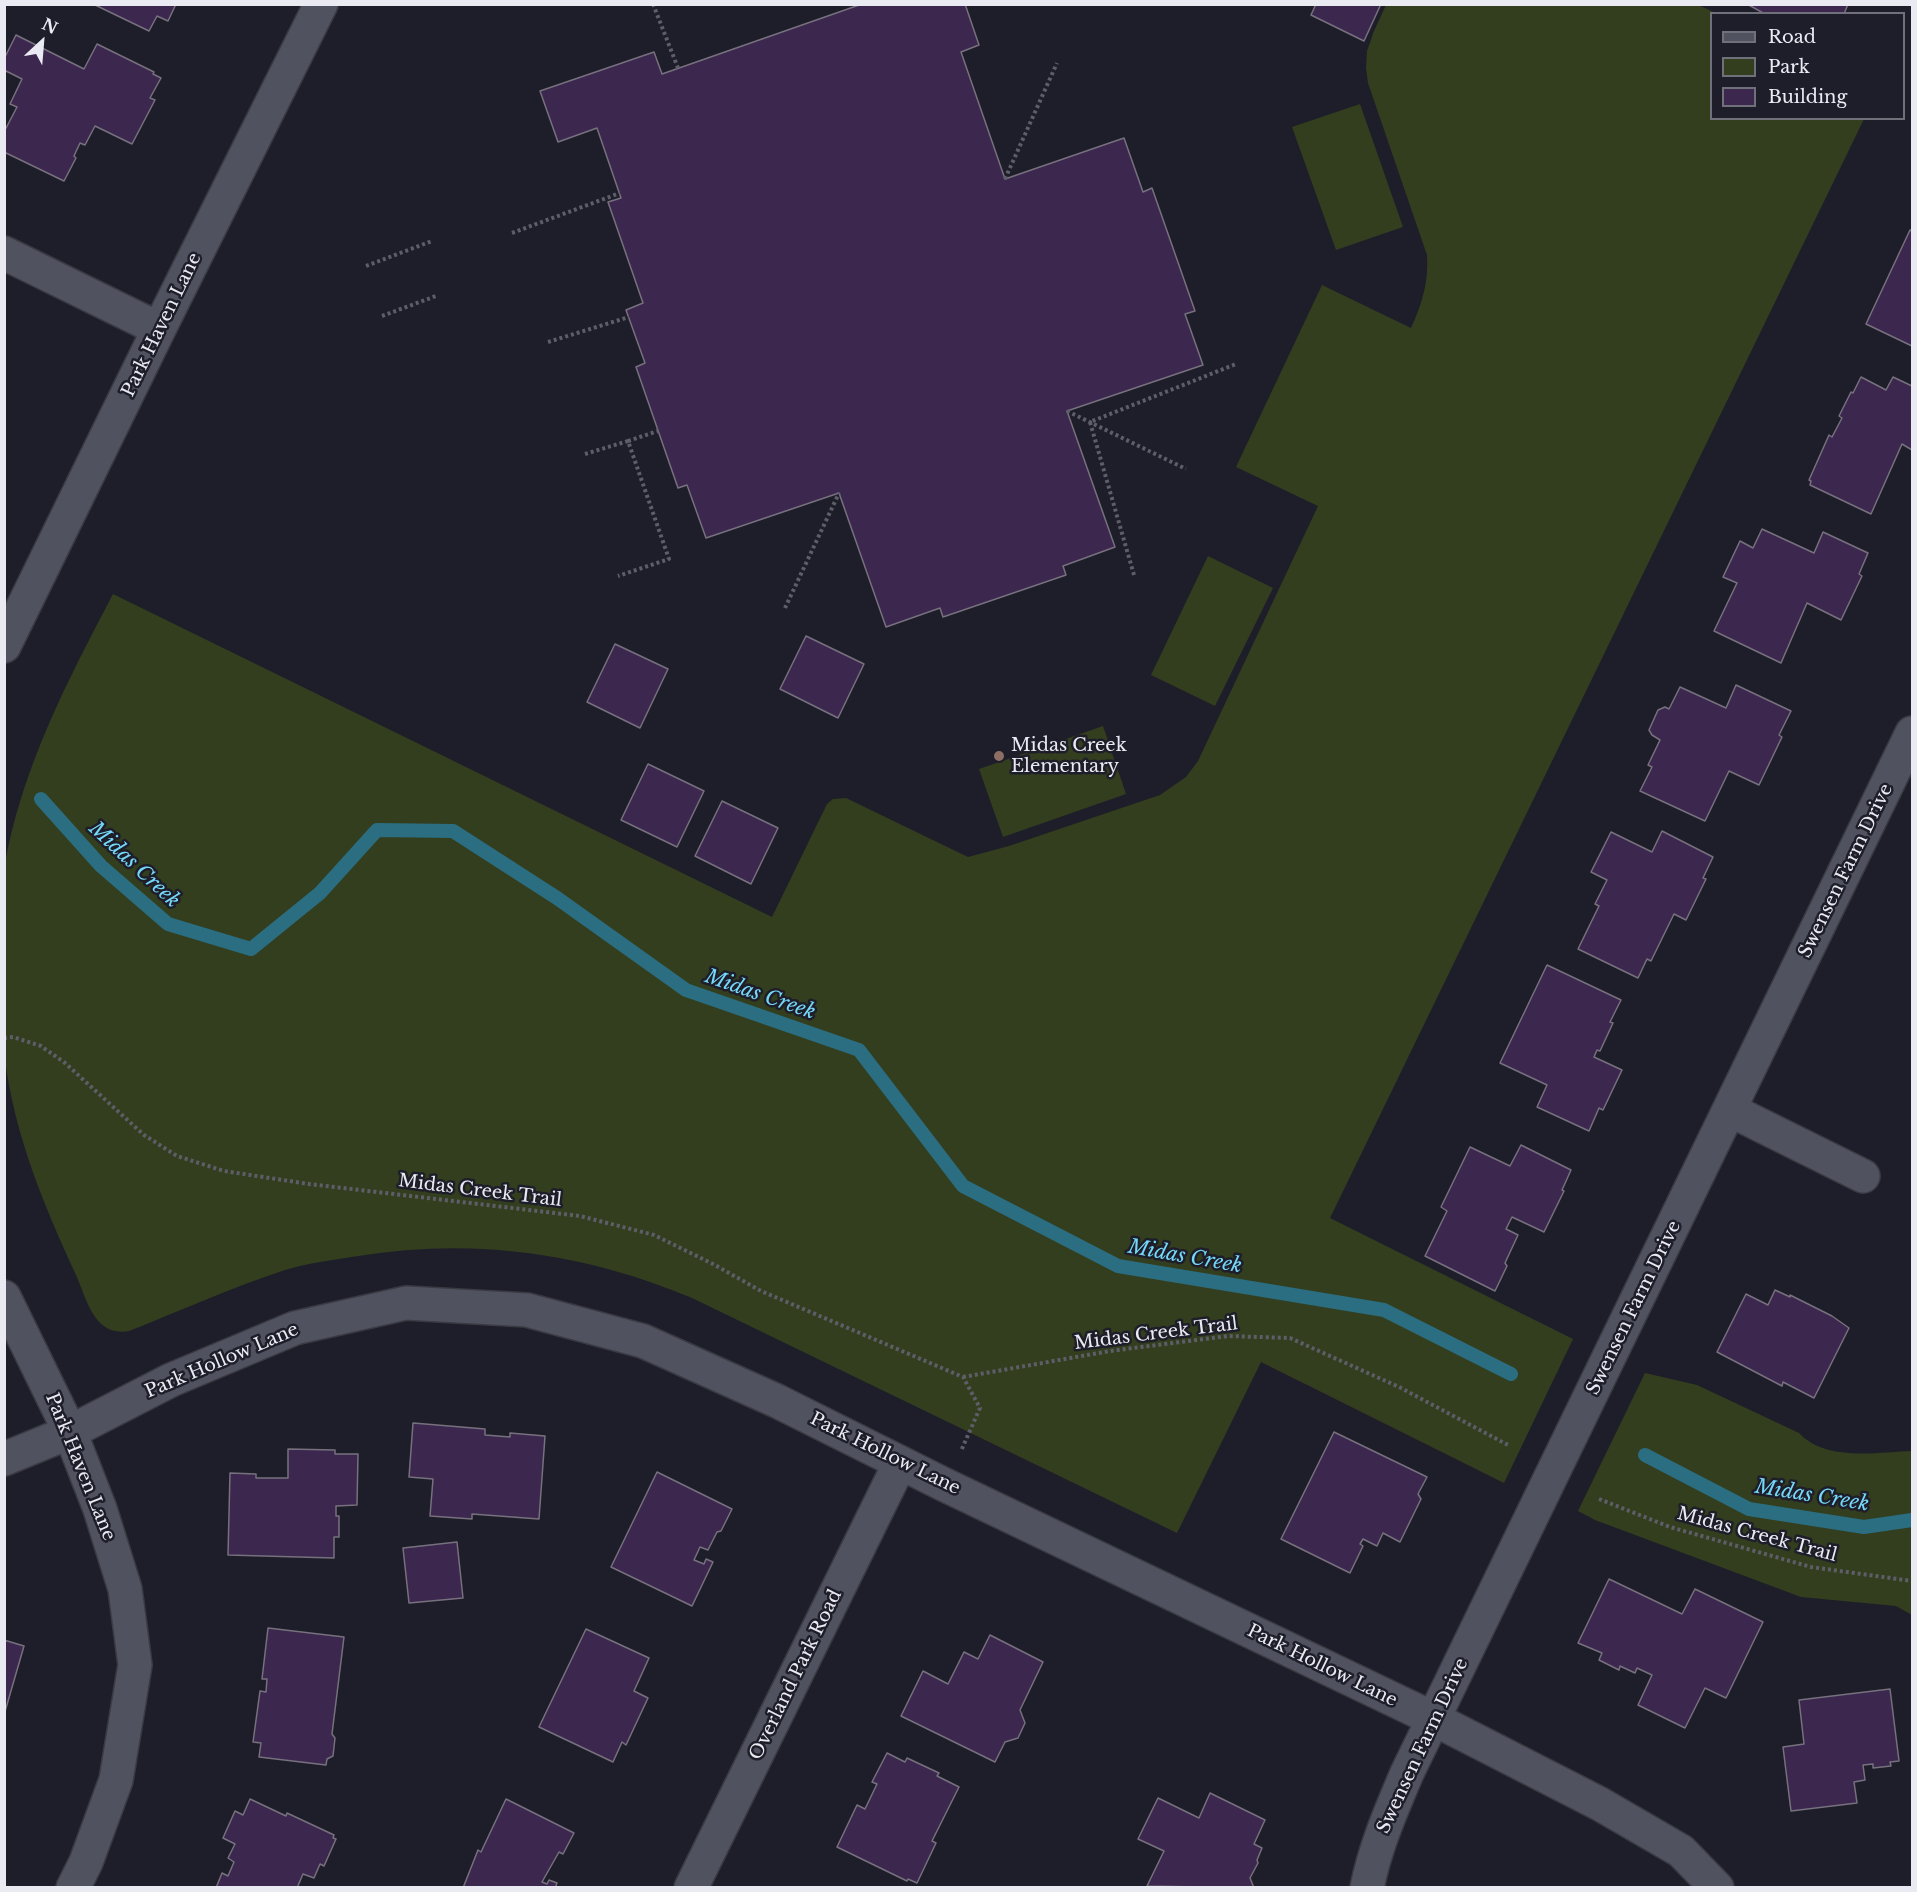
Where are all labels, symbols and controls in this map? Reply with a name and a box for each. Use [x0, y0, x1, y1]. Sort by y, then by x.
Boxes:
north arrow [12, 12, 72, 72]
legend [1710, 12, 1905, 120]
text: N [39, 14, 61, 38]
text: Road [1768, 26, 1816, 48]
text: Park [1768, 56, 1810, 78]
text: Building [1768, 86, 1847, 108]
street label: Park Haven Lane [118, 250, 206, 400]
place label: Midas Creek Elementary [1011, 735, 1127, 777]
marker: Midas Creek Elementary [992, 749, 1006, 763]
street label: Swensen Farm Drive [1794, 780, 1898, 962]
water label: Midas Creek [84, 817, 184, 913]
water label: Midas Creek [702, 965, 818, 1025]
street label: Midas Creek Trail [397, 1170, 563, 1212]
street label: Swensen Farm Drive [1582, 1217, 1686, 1399]
water label: Midas Creek [1126, 1235, 1244, 1279]
street label: Midas Creek Trail [1073, 1313, 1239, 1355]
street label: Park Hollow Lane [142, 1319, 302, 1403]
street label: Park Haven Lane [40, 1390, 120, 1544]
street label: Park Hollow Lane [806, 1408, 964, 1500]
water label: Midas Creek [1753, 1475, 1871, 1517]
street label: Midas Creek Trail [1675, 1503, 1839, 1567]
street label: Overland Park Road [745, 1586, 847, 1764]
street label: Park Hollow Lane [1243, 1620, 1401, 1712]
street label: Swensen Farm Drive [1373, 1655, 1473, 1837]

